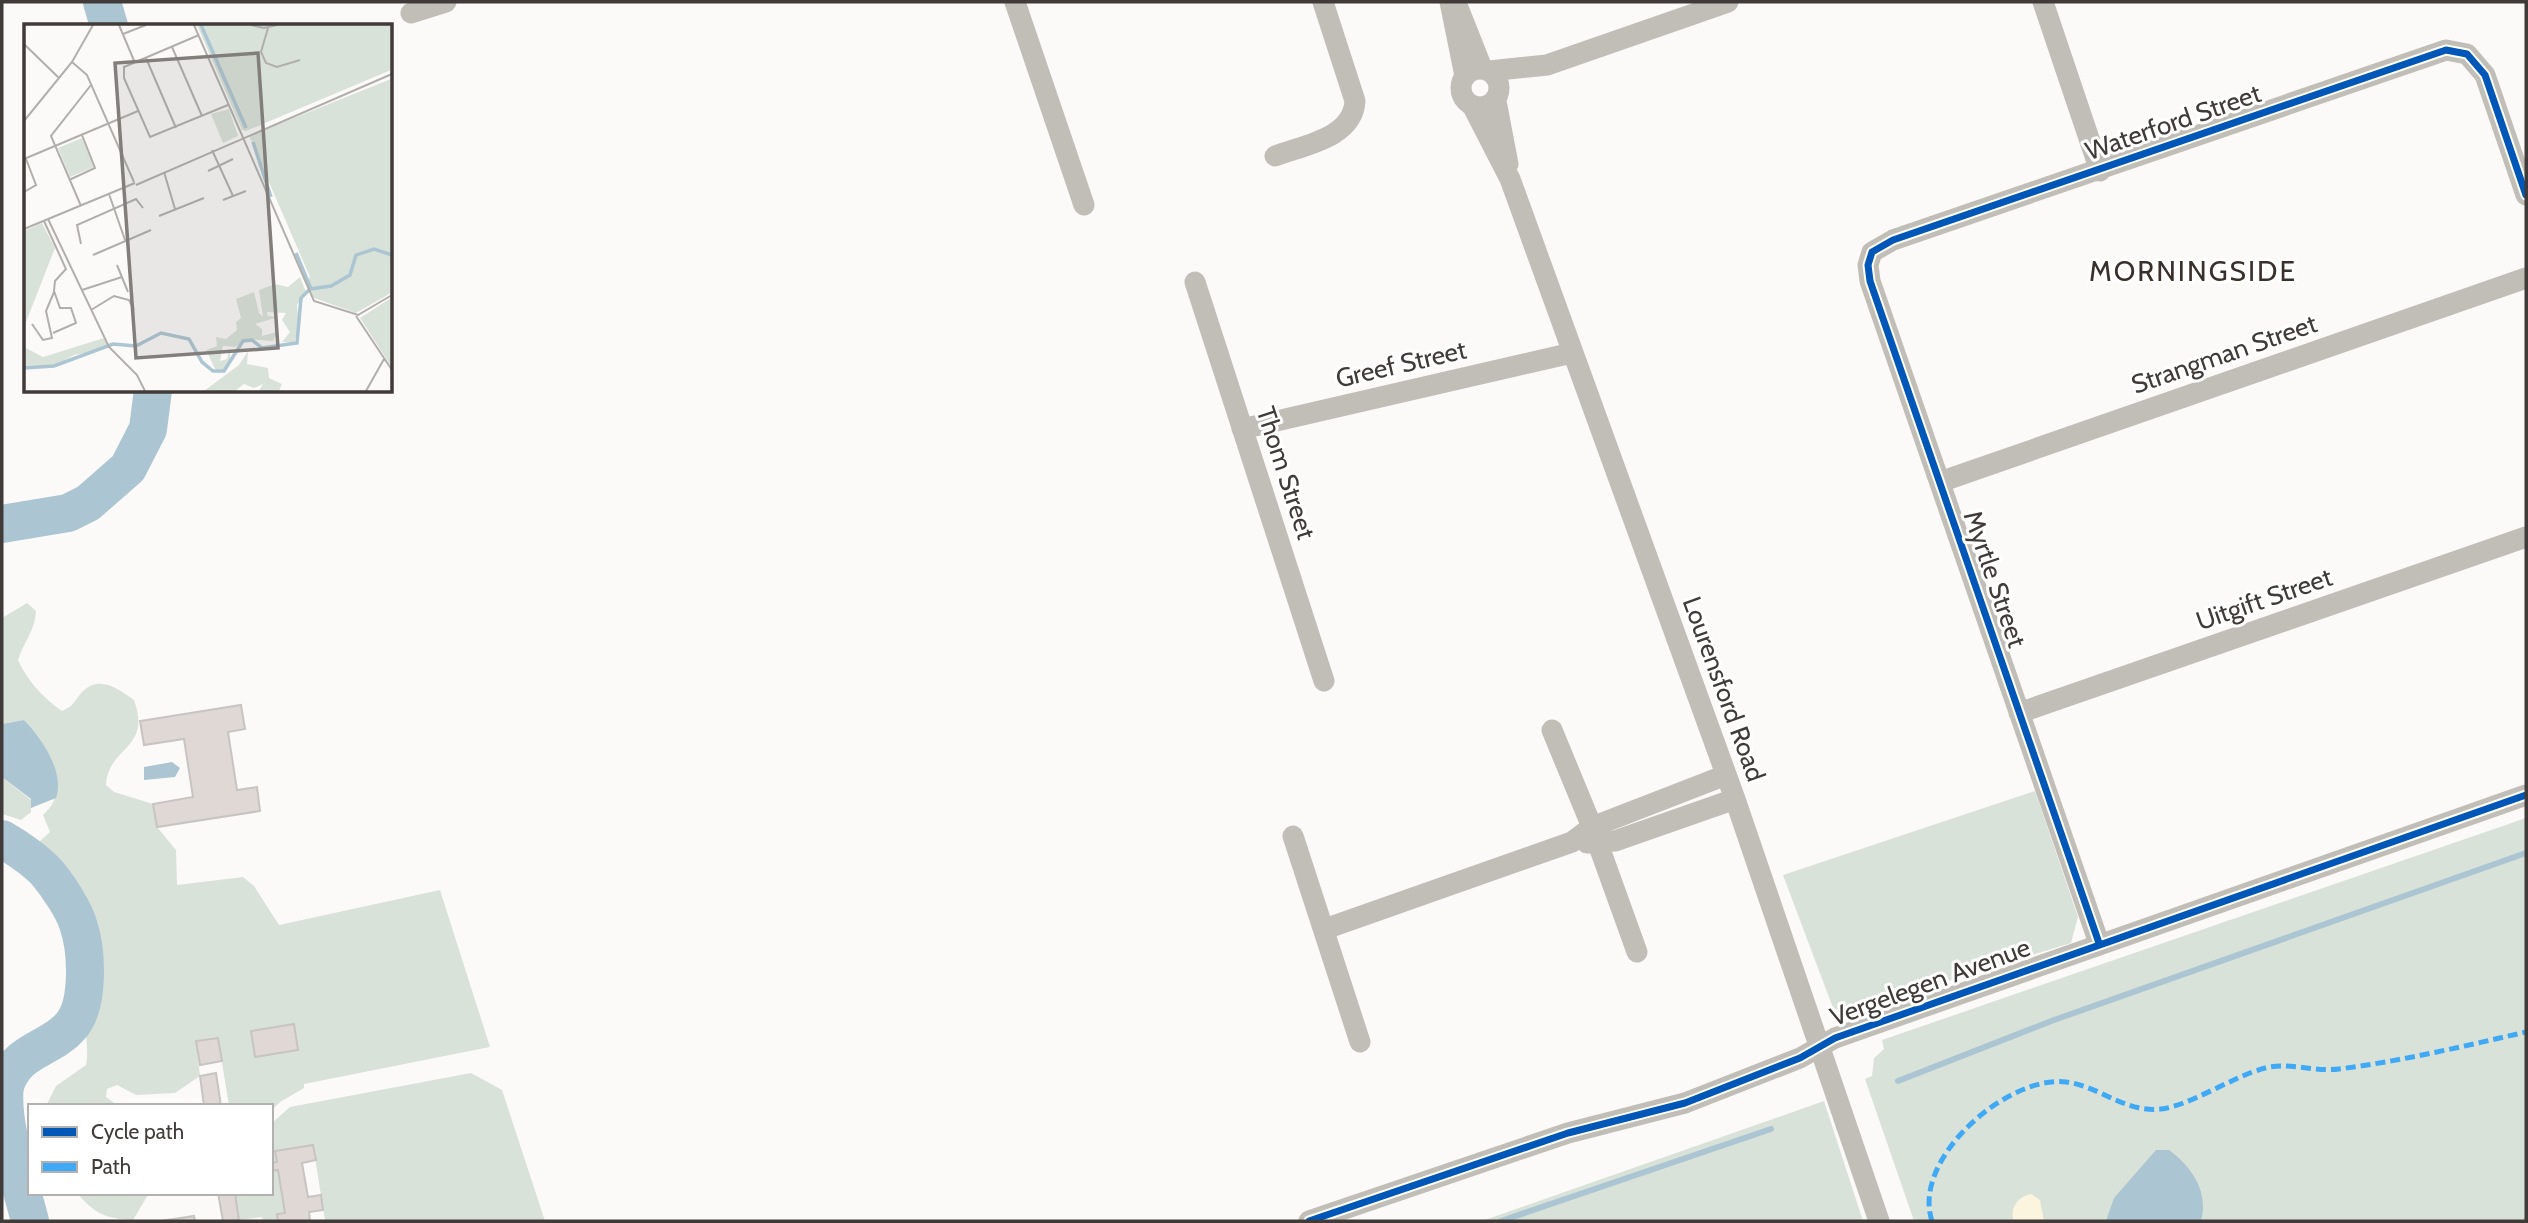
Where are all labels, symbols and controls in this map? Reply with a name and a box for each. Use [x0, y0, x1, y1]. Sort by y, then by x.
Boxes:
inset map [24, 24, 392, 392]
street label: Waterford Street [2081, 77, 2265, 167]
district label: MORNINGSIDE [2089, 254, 2297, 288]
street label: Strangman Street [2127, 307, 2321, 401]
street label: Greef Street [1333, 333, 1470, 395]
street label: Thom Street [1250, 403, 1323, 544]
street label: Myrtle Street [1957, 506, 2033, 652]
street label: Uitgift Street [2192, 561, 2336, 637]
street label: Lourensford Road [1676, 592, 1772, 786]
street label: Vergelegen Avenue [1826, 931, 2034, 1033]
legend [28, 1104, 273, 1195]
text: Cycle path [91, 1119, 184, 1144]
text: Path [91, 1154, 131, 1179]

